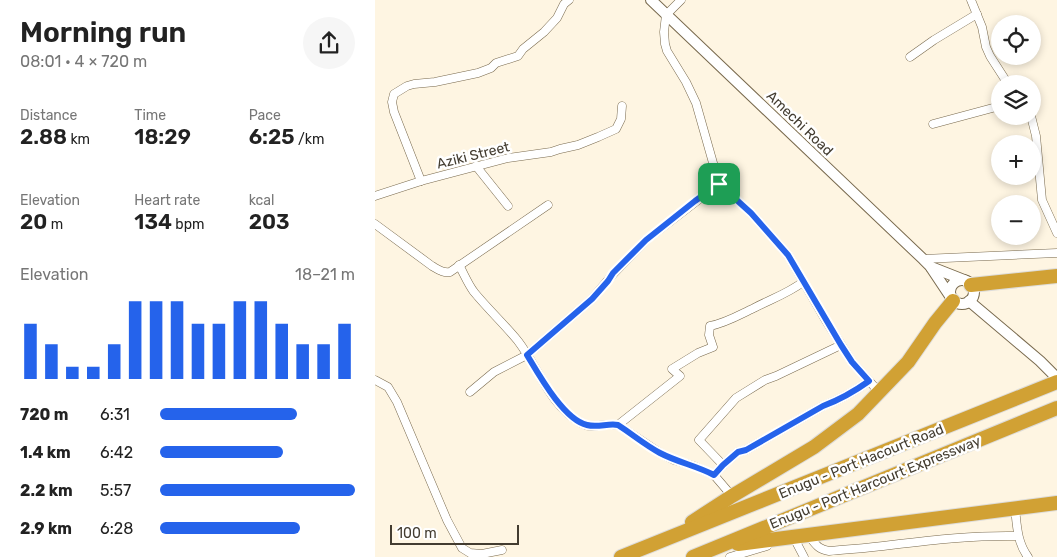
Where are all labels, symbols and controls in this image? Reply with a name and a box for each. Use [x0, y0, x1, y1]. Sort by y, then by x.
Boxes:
map controls [991, 15, 1041, 245]
button: locate [991, 15, 1041, 65]
text: Morning run [20, 16, 186, 49]
button: share [303, 17, 355, 69]
text: 08:01 · 4 × 720 m [20, 52, 147, 71]
button: layers [991, 75, 1041, 125]
street label: Amechi Road [763, 87, 836, 159]
text: Distance [20, 107, 77, 124]
text: Time [134, 107, 166, 124]
text: Pace [249, 107, 281, 124]
text: 2.88 [20, 124, 67, 149]
text: 18:29 [134, 124, 191, 149]
text: 6:25 [249, 124, 295, 149]
text: km [67, 131, 90, 148]
text: /km [295, 131, 324, 148]
button: + [991, 135, 1041, 185]
street label: Aziki Street [435, 138, 512, 173]
pin [698, 163, 740, 205]
icon: arrive [705, 170, 733, 198]
text: Elevation [20, 192, 80, 209]
text: Heart rate [134, 192, 200, 209]
text: kcal [249, 192, 274, 209]
button: − [991, 195, 1041, 245]
text: 20 [20, 209, 47, 234]
text: 134 [134, 209, 172, 234]
text: 203 [249, 209, 290, 234]
text: m [47, 216, 63, 233]
text: bpm [172, 216, 204, 233]
text: Elevation [20, 265, 89, 284]
text: 18–21 m [295, 265, 355, 284]
text: 720 m [20, 405, 69, 424]
text: 6:31 [100, 405, 130, 424]
street label: Enugu - Port Hacourt Road [776, 421, 946, 502]
street label: Enugu - Port Harcourt Expressway [767, 432, 983, 533]
text: 1.4 km [20, 443, 71, 462]
text: 6:42 [100, 443, 133, 462]
text: 2.2 km [20, 481, 73, 500]
text: 5:57 [100, 481, 131, 500]
text: 2.9 km [20, 519, 72, 538]
text: 6:28 [100, 519, 133, 538]
scale bar [390, 522, 519, 545]
text: 100 m [397, 525, 437, 542]

